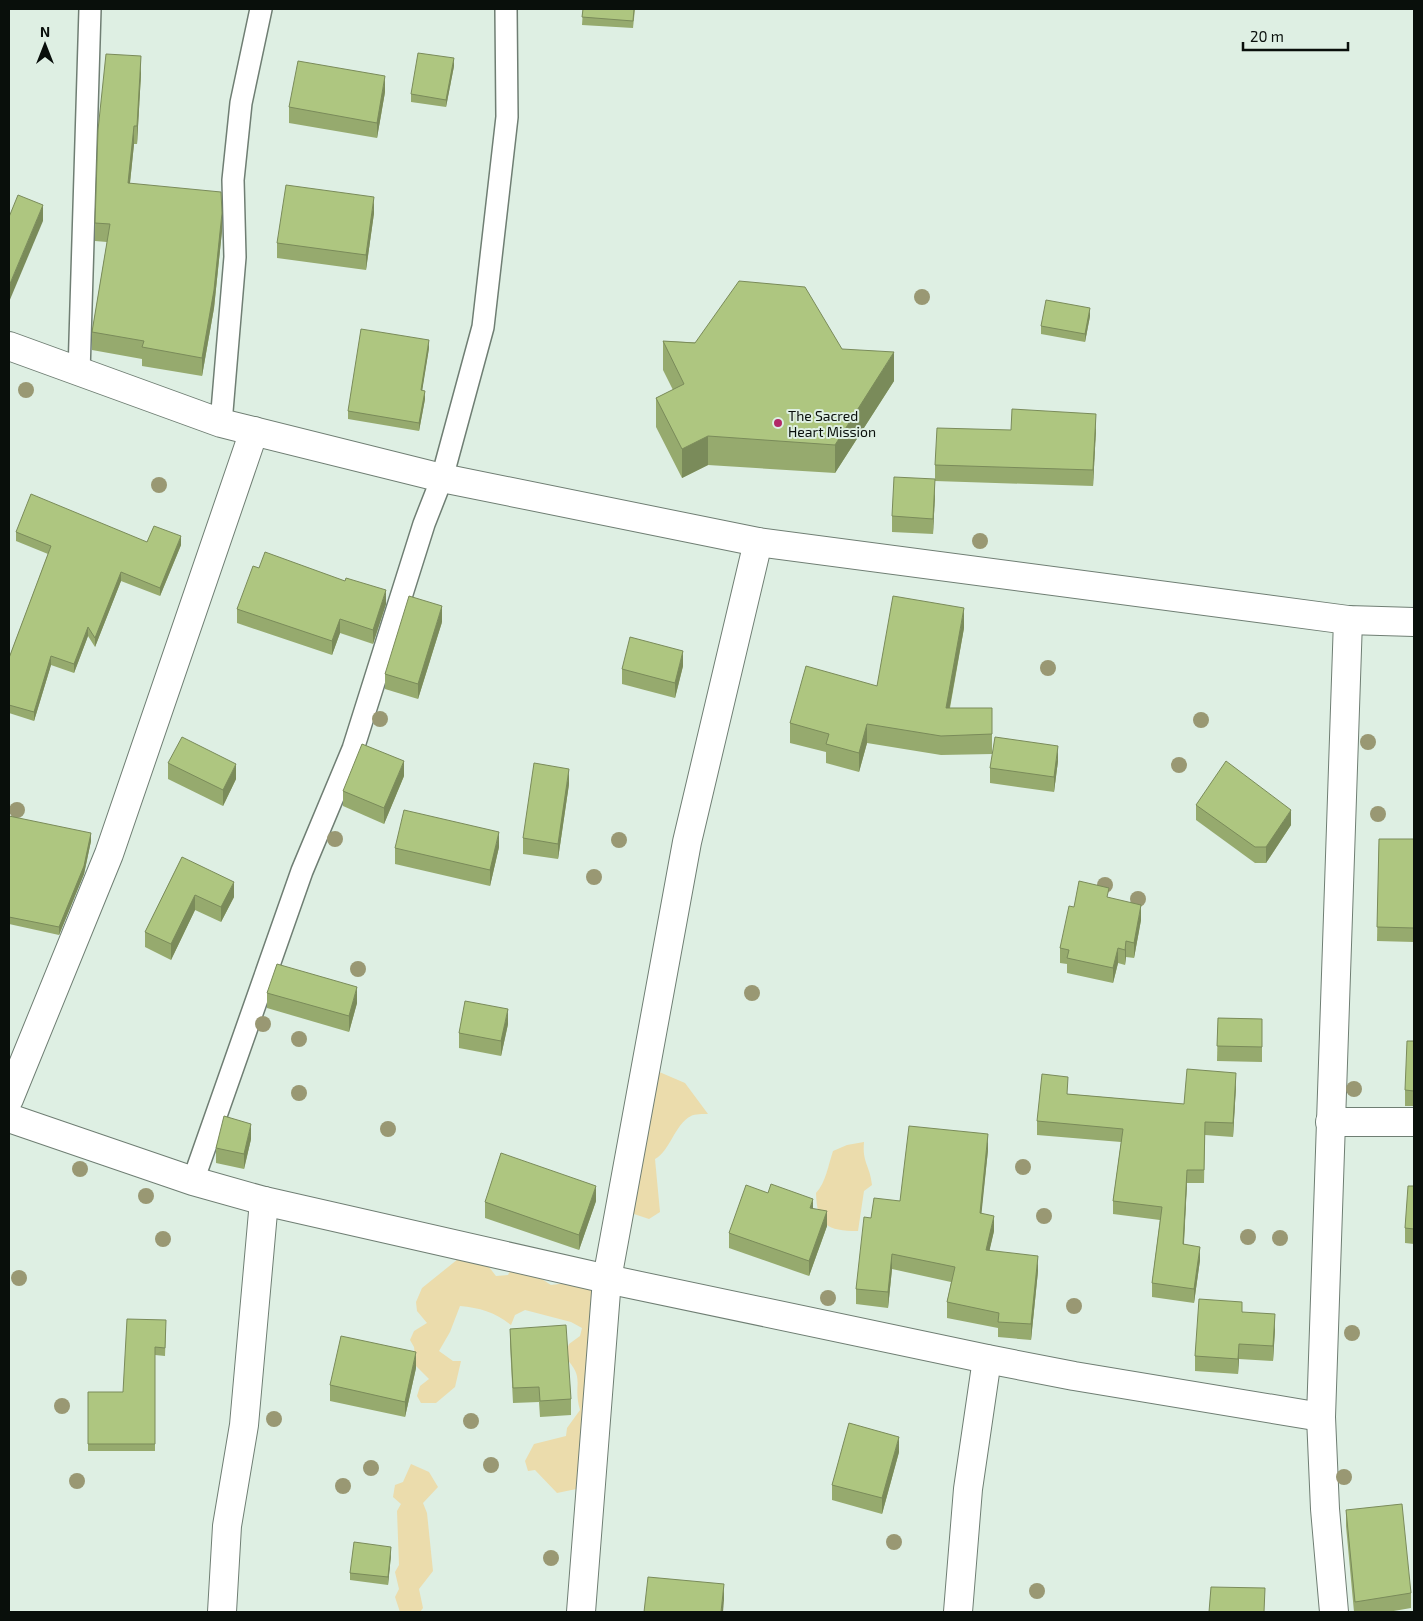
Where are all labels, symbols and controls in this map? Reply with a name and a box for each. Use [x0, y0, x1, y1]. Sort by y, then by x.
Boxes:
north arrow [20, 20, 70, 70]
scale bar [1243, 20, 1348, 52]
text: N [40, 23, 50, 40]
text: 20 m [1250, 27, 1284, 45]
place label: The Sacred Heart Mission [788, 407, 876, 440]
marker: The Sacred Heart Mission [772, 417, 784, 429]

